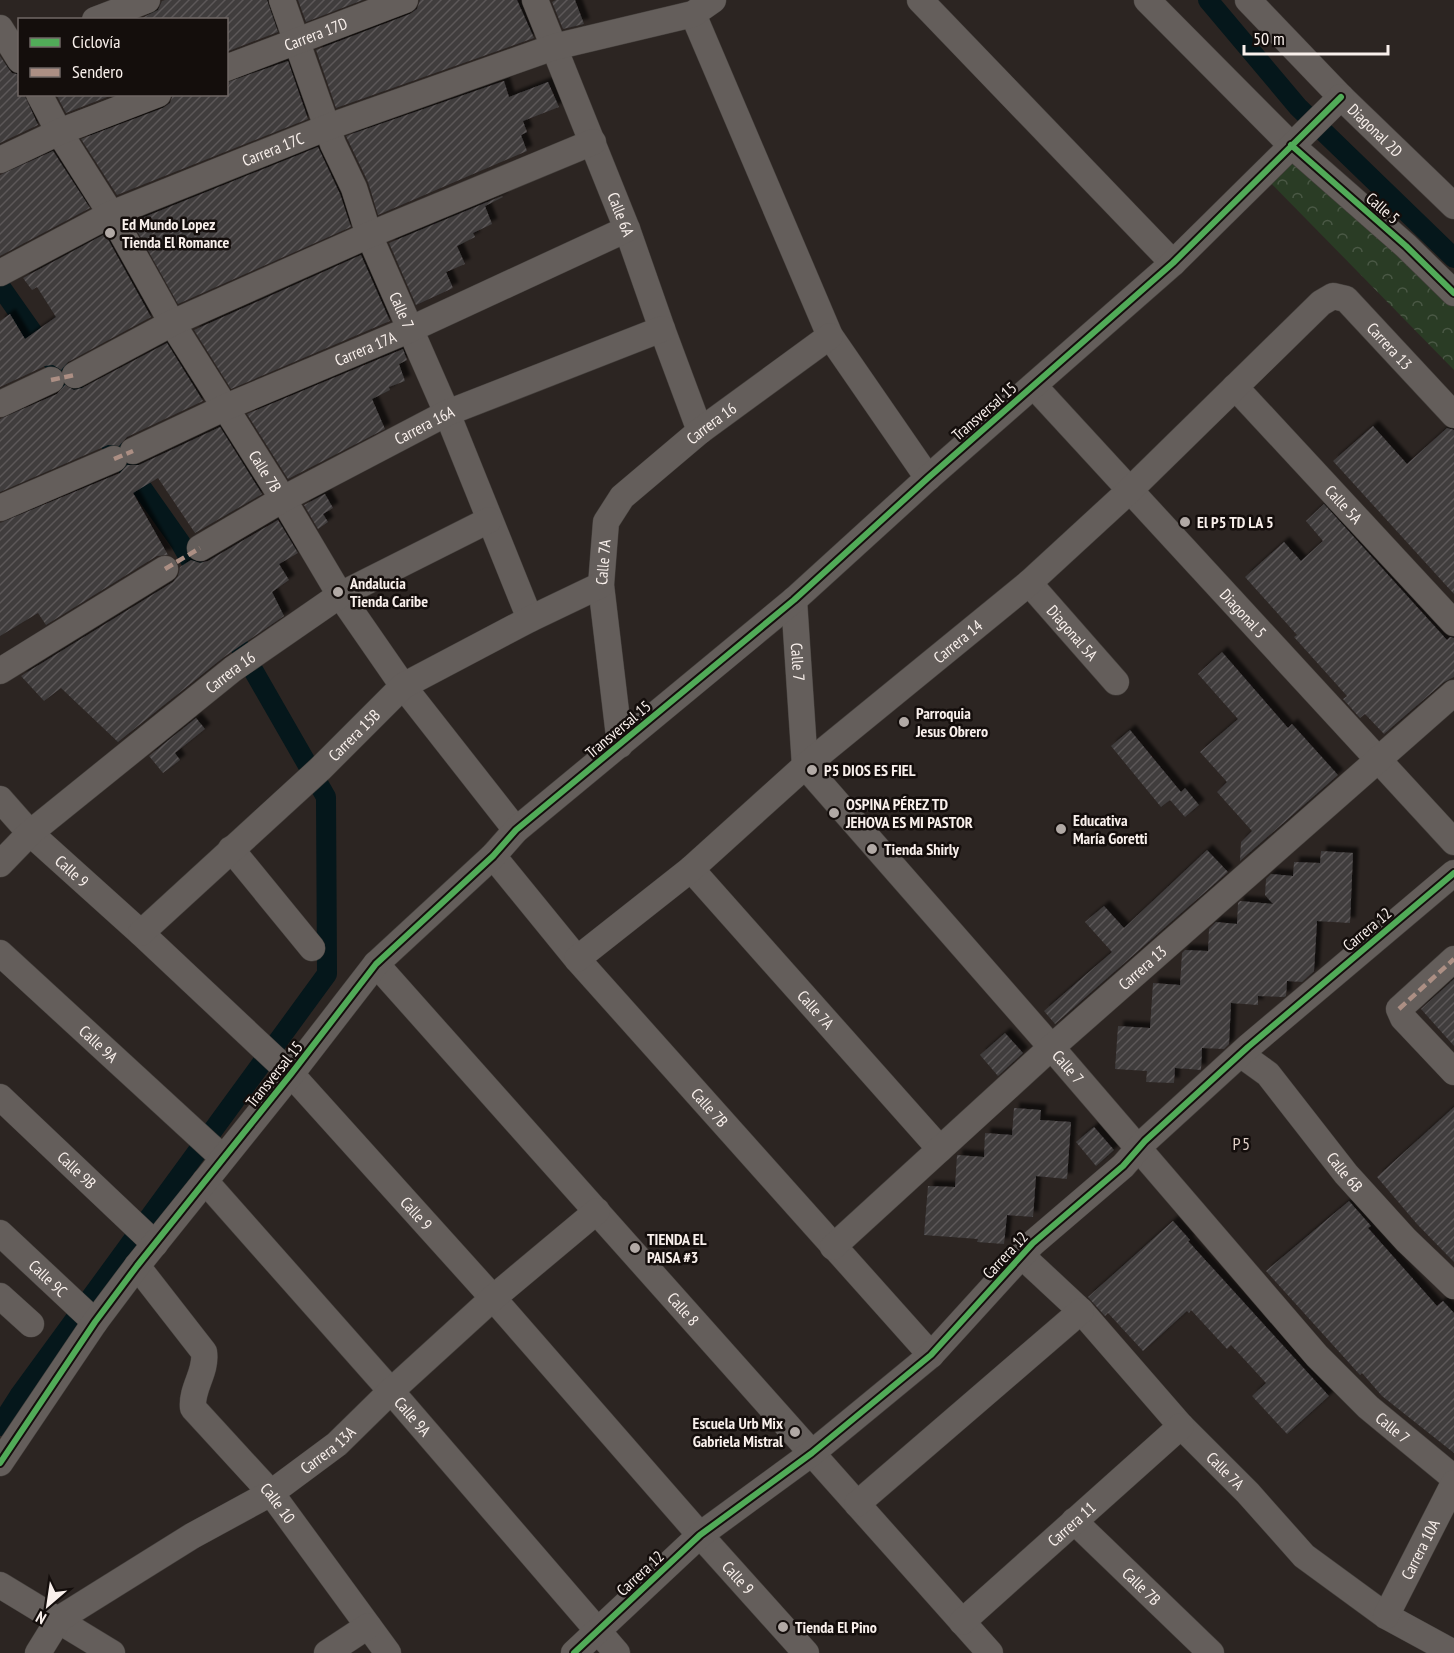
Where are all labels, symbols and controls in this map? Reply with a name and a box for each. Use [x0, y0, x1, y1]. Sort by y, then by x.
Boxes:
street label: Carrera 17D [281, 13, 350, 55]
legend [18, 18, 228, 96]
scale bar [1244, 18, 1388, 56]
text: 50 m [1253, 27, 1285, 50]
text: Ciclovía [72, 30, 120, 53]
text: Sendero [72, 60, 123, 83]
street label: Diagonal 2D [1344, 99, 1407, 161]
street label: Carrera 17C [239, 128, 307, 170]
street label: Calle 5 [1362, 188, 1404, 228]
street label: Calle 6A [603, 189, 639, 239]
place label: Ed Mundo Lopez Tienda El Romance [122, 214, 230, 252]
marker: Ed Mundo Lopez Tienda El Romance [103, 226, 117, 240]
street label: Calle 7 [385, 289, 419, 332]
street label: Carrera 13 [1363, 318, 1417, 374]
street label: Carrera 17A [331, 326, 399, 370]
street label: Transversal 15 [947, 377, 1021, 445]
street label: Carrera 16 [682, 398, 740, 448]
street label: Carrera 16A [391, 401, 458, 449]
street label: Calle 7B [245, 446, 286, 496]
street label: Calle 5A [1321, 481, 1367, 528]
place label: El P5 TD LA 5 [1197, 512, 1274, 532]
marker: El P5 TD LA 5 [1178, 515, 1192, 529]
street label: Calle 7A [591, 538, 615, 586]
place label: Andalucia Tienda Caribe [349, 573, 428, 611]
street label: Diagonal 5 [1216, 584, 1271, 642]
marker: Andalucia Tienda Caribe [331, 585, 345, 599]
street label: Diagonal 5A [1043, 601, 1103, 665]
street label: Carrera 14 [929, 615, 986, 667]
street label: Calle 7 [787, 642, 809, 682]
street label: Carrera 16 [201, 647, 259, 697]
street label: Transversal 15 [581, 696, 655, 762]
place label: Parroquia Jesus Obrero [915, 703, 988, 741]
street label: Carrera 15B [324, 705, 384, 765]
marker: Parroquia Jesus Obrero [897, 715, 911, 729]
place label: P5 DIOS ES FIEL [824, 760, 916, 780]
marker: P5 DIOS ES FIEL [805, 763, 819, 777]
place label: OSPINA PÉREZ TD JEHOVA ES MI PASTOR [845, 794, 973, 832]
marker: OSPINA PÉREZ TD JEHOVA ES MI PASTOR [827, 806, 841, 820]
place label: Educativa María Goretti [1073, 810, 1148, 848]
marker: Educativa María Goretti [1054, 822, 1068, 836]
place label: Tienda Shirly [884, 839, 960, 859]
marker: Tienda Shirly [865, 842, 879, 856]
street label: Calle 9 [51, 851, 93, 891]
street label: Carrera 12 [1339, 903, 1395, 955]
street label: Carrera 13 [1114, 941, 1171, 994]
street label: Calle 7A [793, 986, 839, 1033]
street label: Calle 9A [75, 1021, 123, 1067]
street label: Transversal 15 [241, 1037, 307, 1111]
street label: Calle 7 [1048, 1046, 1088, 1088]
street label: Calle 7B [687, 1084, 732, 1131]
district label: P5 [1232, 1132, 1252, 1155]
street label: Calle 9B [53, 1147, 100, 1193]
street label: Calle 6B [1323, 1148, 1367, 1196]
street label: Calle 9 [396, 1192, 437, 1234]
street label: Carrera 12 [978, 1227, 1032, 1283]
place label: TIENDA EL PAISA #3 [647, 1229, 707, 1267]
marker: TIENDA EL PAISA #3 [628, 1241, 642, 1255]
street label: Calle 9C [25, 1255, 72, 1301]
street label: Calle 8 [663, 1288, 704, 1330]
street label: Calle 9A [390, 1392, 436, 1441]
street label: Calle 7 [1372, 1408, 1414, 1447]
place label: Escuela Urb Mix Gabriela Mistral [693, 1413, 783, 1451]
street label: Carrera 13A [296, 1421, 360, 1478]
marker: Escuela Urb Mix Gabriela Mistral [788, 1425, 802, 1439]
street label: Calle 7A [1202, 1447, 1249, 1494]
street label: Calle 10 [256, 1478, 300, 1527]
street label: Carrera 11 [1043, 1497, 1100, 1551]
street label: Carrera 10A [1396, 1515, 1444, 1583]
street label: Carrera 12 [612, 1546, 668, 1600]
street label: Calle 9 [718, 1557, 758, 1598]
street label: Calle 7B [1118, 1563, 1165, 1609]
north arrow [18, 1575, 78, 1635]
text: N [32, 1607, 49, 1629]
place label: Tienda El Pino [795, 1617, 877, 1637]
marker: Tienda El Pino [776, 1620, 790, 1634]

